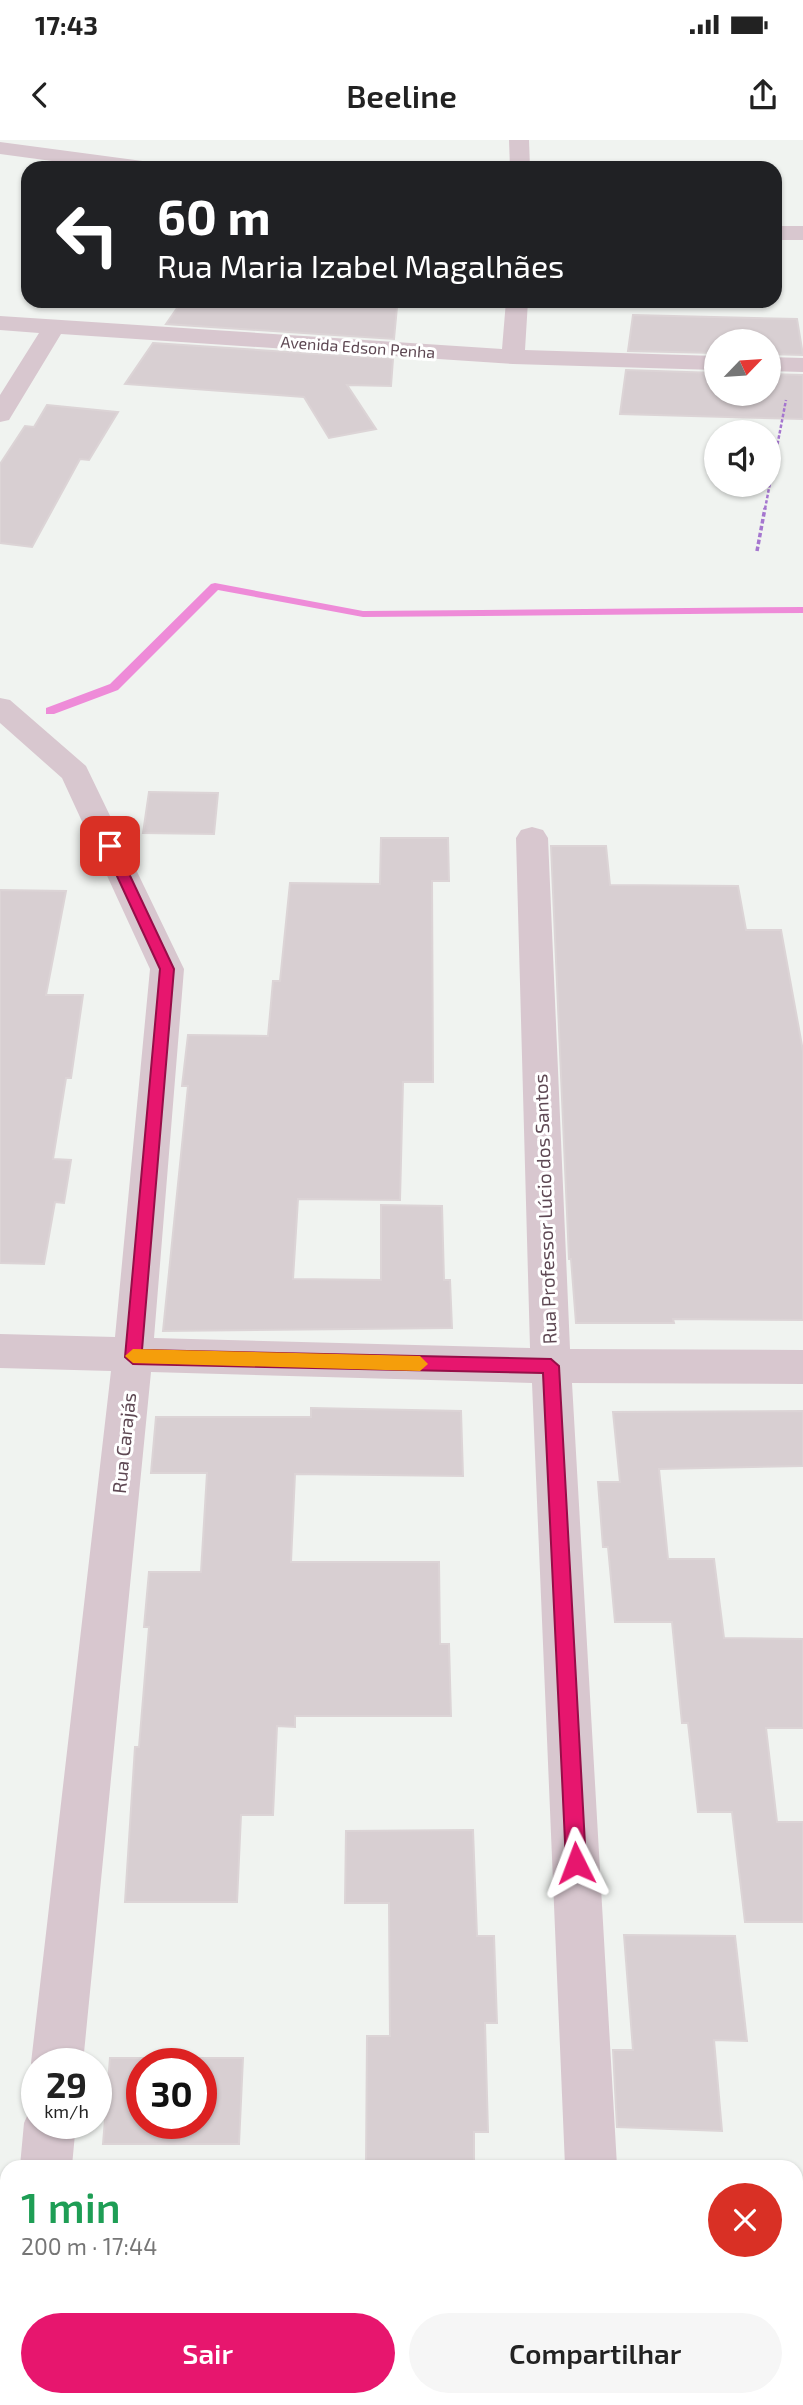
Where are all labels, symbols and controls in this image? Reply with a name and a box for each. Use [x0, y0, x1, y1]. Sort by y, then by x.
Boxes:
text: 17:43 [35, 9, 98, 40]
icon: back [21, 76, 59, 114]
text: Beeline [346, 76, 457, 114]
icon: share [744, 76, 782, 114]
text: 60 m [157, 186, 271, 245]
icon: left [42, 189, 133, 280]
text: Rua Maria Izabel Magalhães [157, 246, 564, 284]
north arrow [704, 329, 780, 406]
map controls [704, 329, 781, 497]
street label: Avenida Edson Penha [280, 332, 436, 361]
button: sound [704, 420, 781, 497]
pin [80, 816, 140, 876]
icon: arrive [91, 827, 129, 865]
street label: Rua Professor Lúcio dos Santos [528, 1073, 561, 1345]
street label: Rua Carajás [107, 1391, 140, 1495]
position arrow [539, 1826, 613, 1900]
speed limit sign: 30 [126, 2048, 217, 2139]
text: 29 [46, 2063, 87, 2105]
text: km/h [44, 2100, 89, 2122]
text: 1 min [21, 2181, 121, 2231]
button: close [708, 2183, 782, 2257]
text: 200 m · 17:44 [21, 2232, 157, 2260]
button: Sair [21, 2313, 395, 2393]
button: Compartilhar [409, 2313, 782, 2393]

